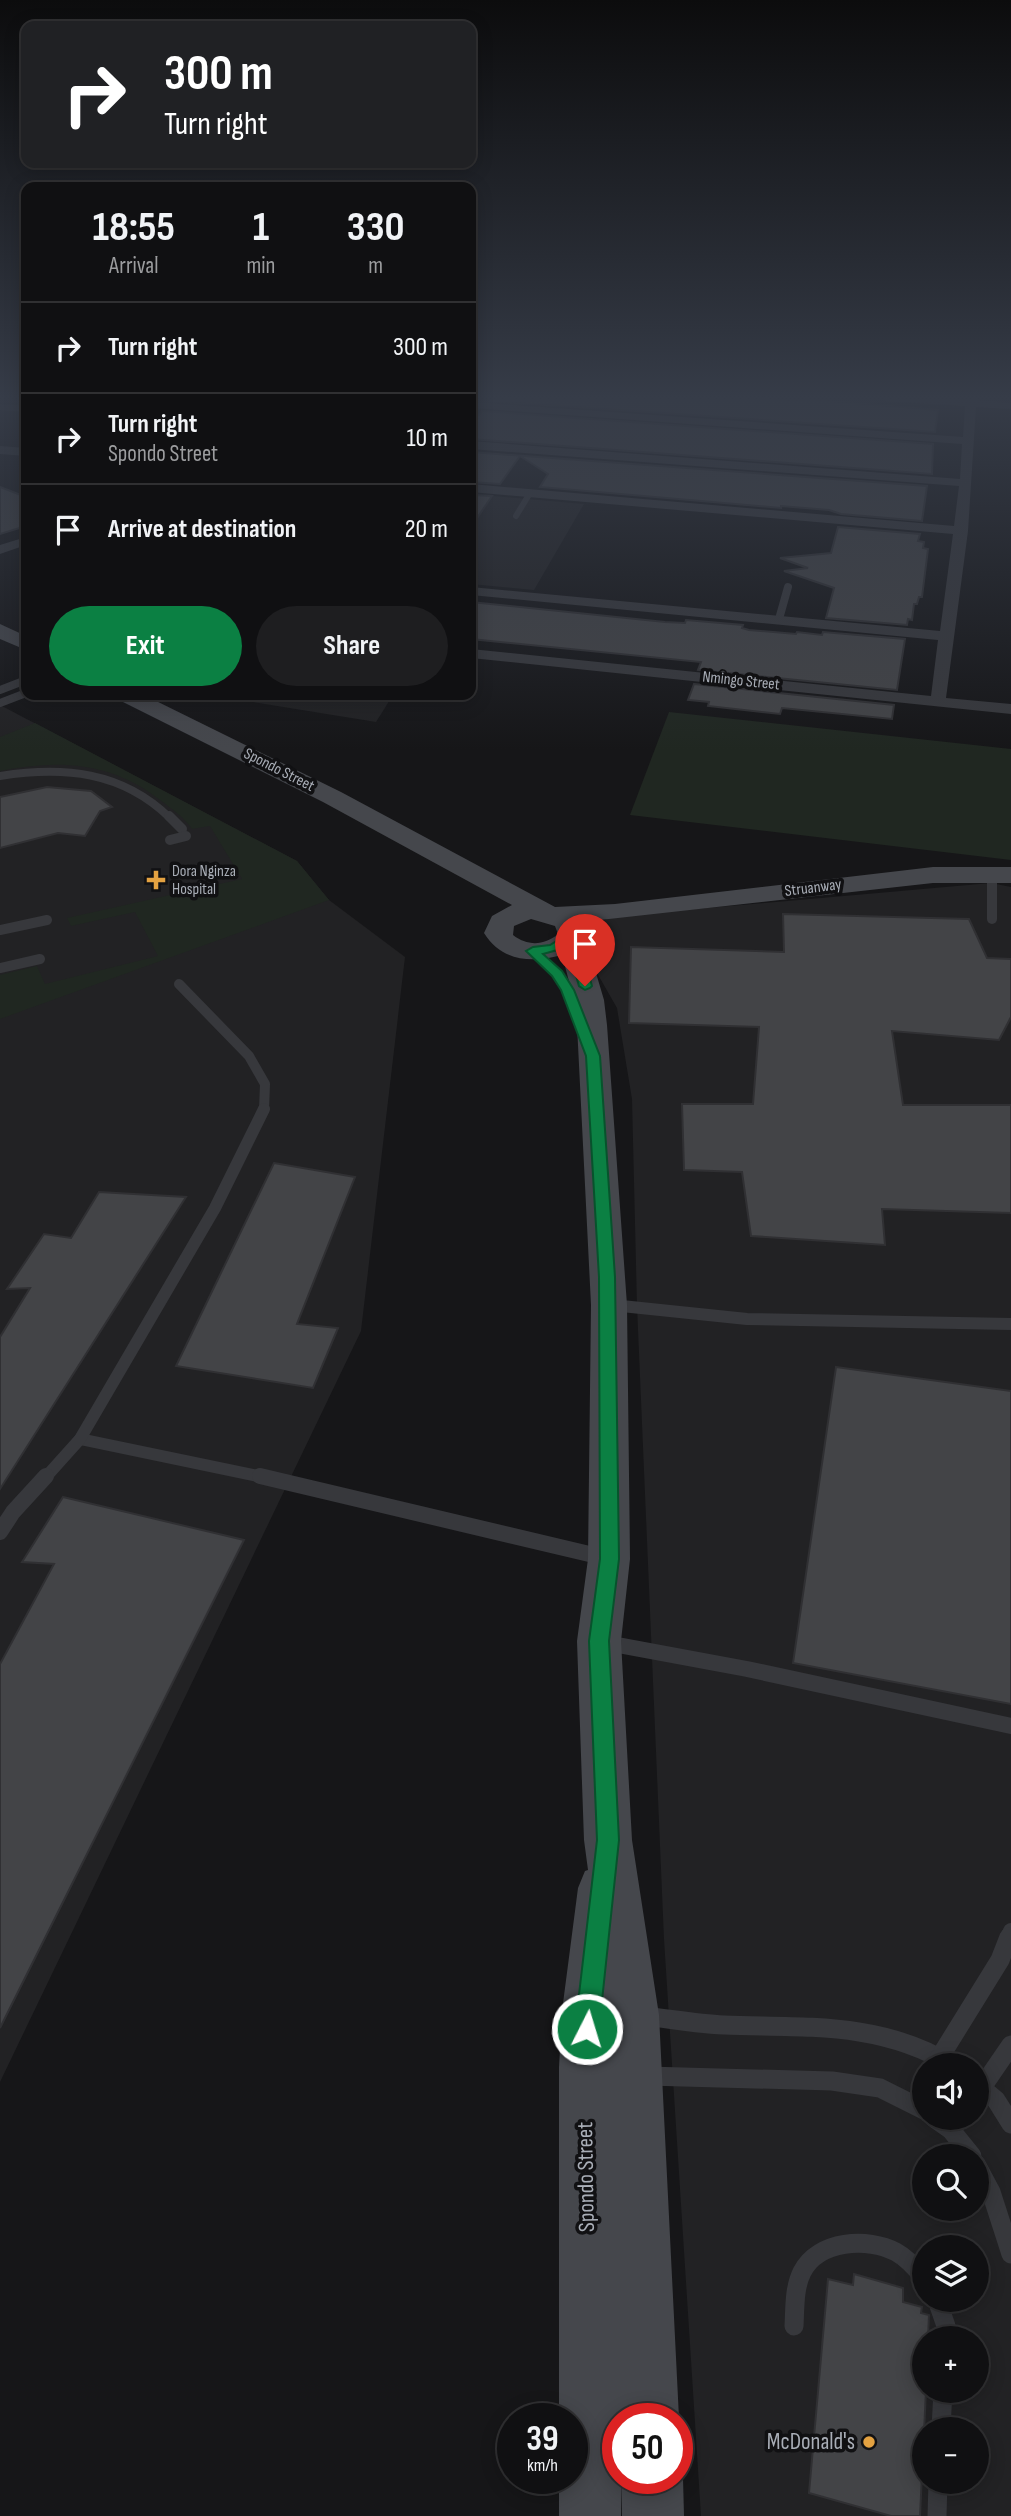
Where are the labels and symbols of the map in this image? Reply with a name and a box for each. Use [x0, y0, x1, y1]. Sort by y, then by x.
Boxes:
street label: Nmingo Street [701, 667, 781, 695]
street label: Spondo Street [241, 744, 318, 796]
place label: Dora Nginza Hospital [172, 862, 236, 899]
marker: Dora Nginza Hospital [146, 870, 166, 890]
street label: Struanway [784, 875, 842, 901]
pin [555, 914, 615, 986]
position arrow [550, 1992, 624, 2066]
street label: Spondo Street [571, 2122, 601, 2232]
speed limit sign: 50 [602, 2403, 693, 2494]
place label: McDonald's [767, 2428, 855, 2456]
marker: McDonald's [861, 2434, 877, 2450]

